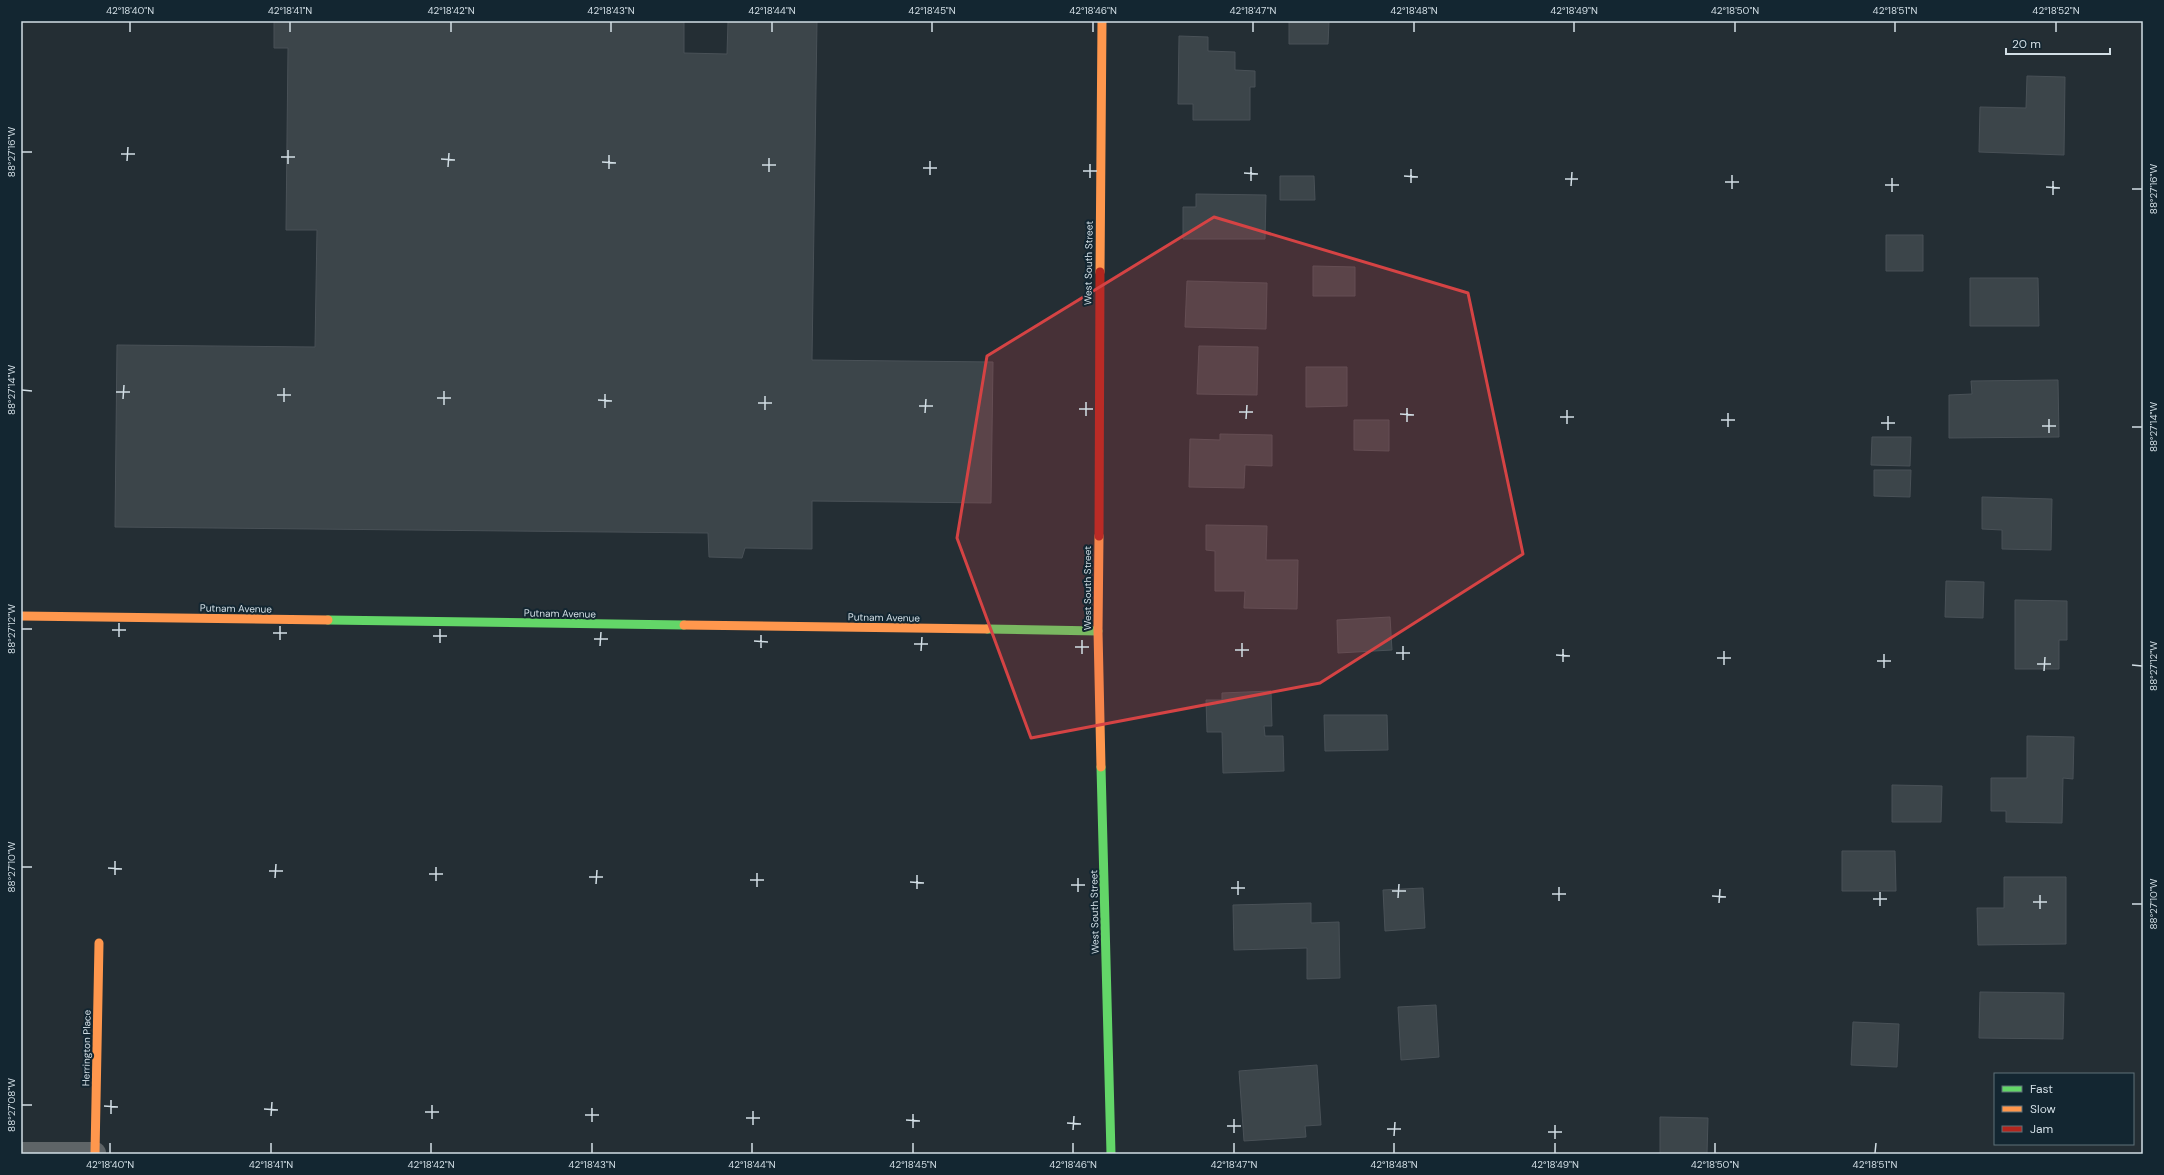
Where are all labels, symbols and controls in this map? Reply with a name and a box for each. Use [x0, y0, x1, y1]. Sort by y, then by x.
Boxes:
text: 42°18'40"N [106, 4, 154, 17]
text: 42°18'41"N [268, 4, 312, 17]
text: 42°18'42"N [427, 4, 475, 17]
text: 42°18'43"N [587, 4, 635, 17]
text: 42°18'44"N [748, 4, 796, 17]
text: 42°18'45"N [908, 4, 956, 17]
text: 42°18'46"N [1069, 4, 1117, 17]
text: 42°18'47"N [1229, 4, 1277, 17]
text: 42°18'48"N [1390, 4, 1438, 17]
text: 42°18'49"N [1550, 4, 1598, 17]
text: 42°18'50"N [1711, 4, 1759, 17]
text: 42°18'51"N [1873, 4, 1917, 17]
text: 42°18'52"N [2032, 4, 2080, 17]
scale bar [2006, 30, 2110, 56]
text: 20 m [2012, 36, 2041, 52]
text: 88°27'16"W [5, 126, 18, 177]
text: 88°27'16"W [2147, 163, 2160, 214]
street label: West South Street [1081, 221, 1096, 305]
text: 88°27'14"W [5, 365, 18, 415]
text: 88°27'14"W [2147, 402, 2160, 452]
street label: West South Street [1081, 546, 1094, 630]
street label: Putnam Avenue [200, 601, 273, 616]
text: 88°27'12"W [5, 604, 18, 654]
street label: Putnam Avenue [524, 606, 597, 621]
street label: Putnam Avenue [848, 610, 921, 625]
text: 88°27'12"W [2147, 641, 2160, 691]
text: 88°27'10"W [5, 841, 18, 892]
street label: West South Street [1087, 870, 1102, 954]
text: 88°27'10"W [2147, 878, 2160, 929]
street label: Herrington Place [79, 1009, 94, 1086]
legend [1994, 1073, 2134, 1145]
text: 88°27'08"W [5, 1078, 18, 1132]
text: Fast [2030, 1081, 2053, 1097]
text: Slow [2030, 1101, 2056, 1117]
text: Jam [2030, 1121, 2053, 1137]
text: 42°18'40"N [86, 1158, 134, 1171]
text: 42°18'41"N [249, 1158, 293, 1171]
text: 42°18'42"N [407, 1158, 455, 1171]
text: 42°18'43"N [568, 1158, 616, 1171]
text: 42°18'44"N [728, 1158, 776, 1171]
text: 42°18'45"N [889, 1158, 937, 1171]
text: 42°18'46"N [1049, 1158, 1097, 1171]
text: 42°18'47"N [1210, 1158, 1258, 1171]
text: 42°18'48"N [1370, 1158, 1418, 1171]
text: 42°18'49"N [1531, 1158, 1579, 1171]
text: 42°18'50"N [1691, 1158, 1739, 1171]
text: 42°18'51"N [1853, 1158, 1897, 1171]

